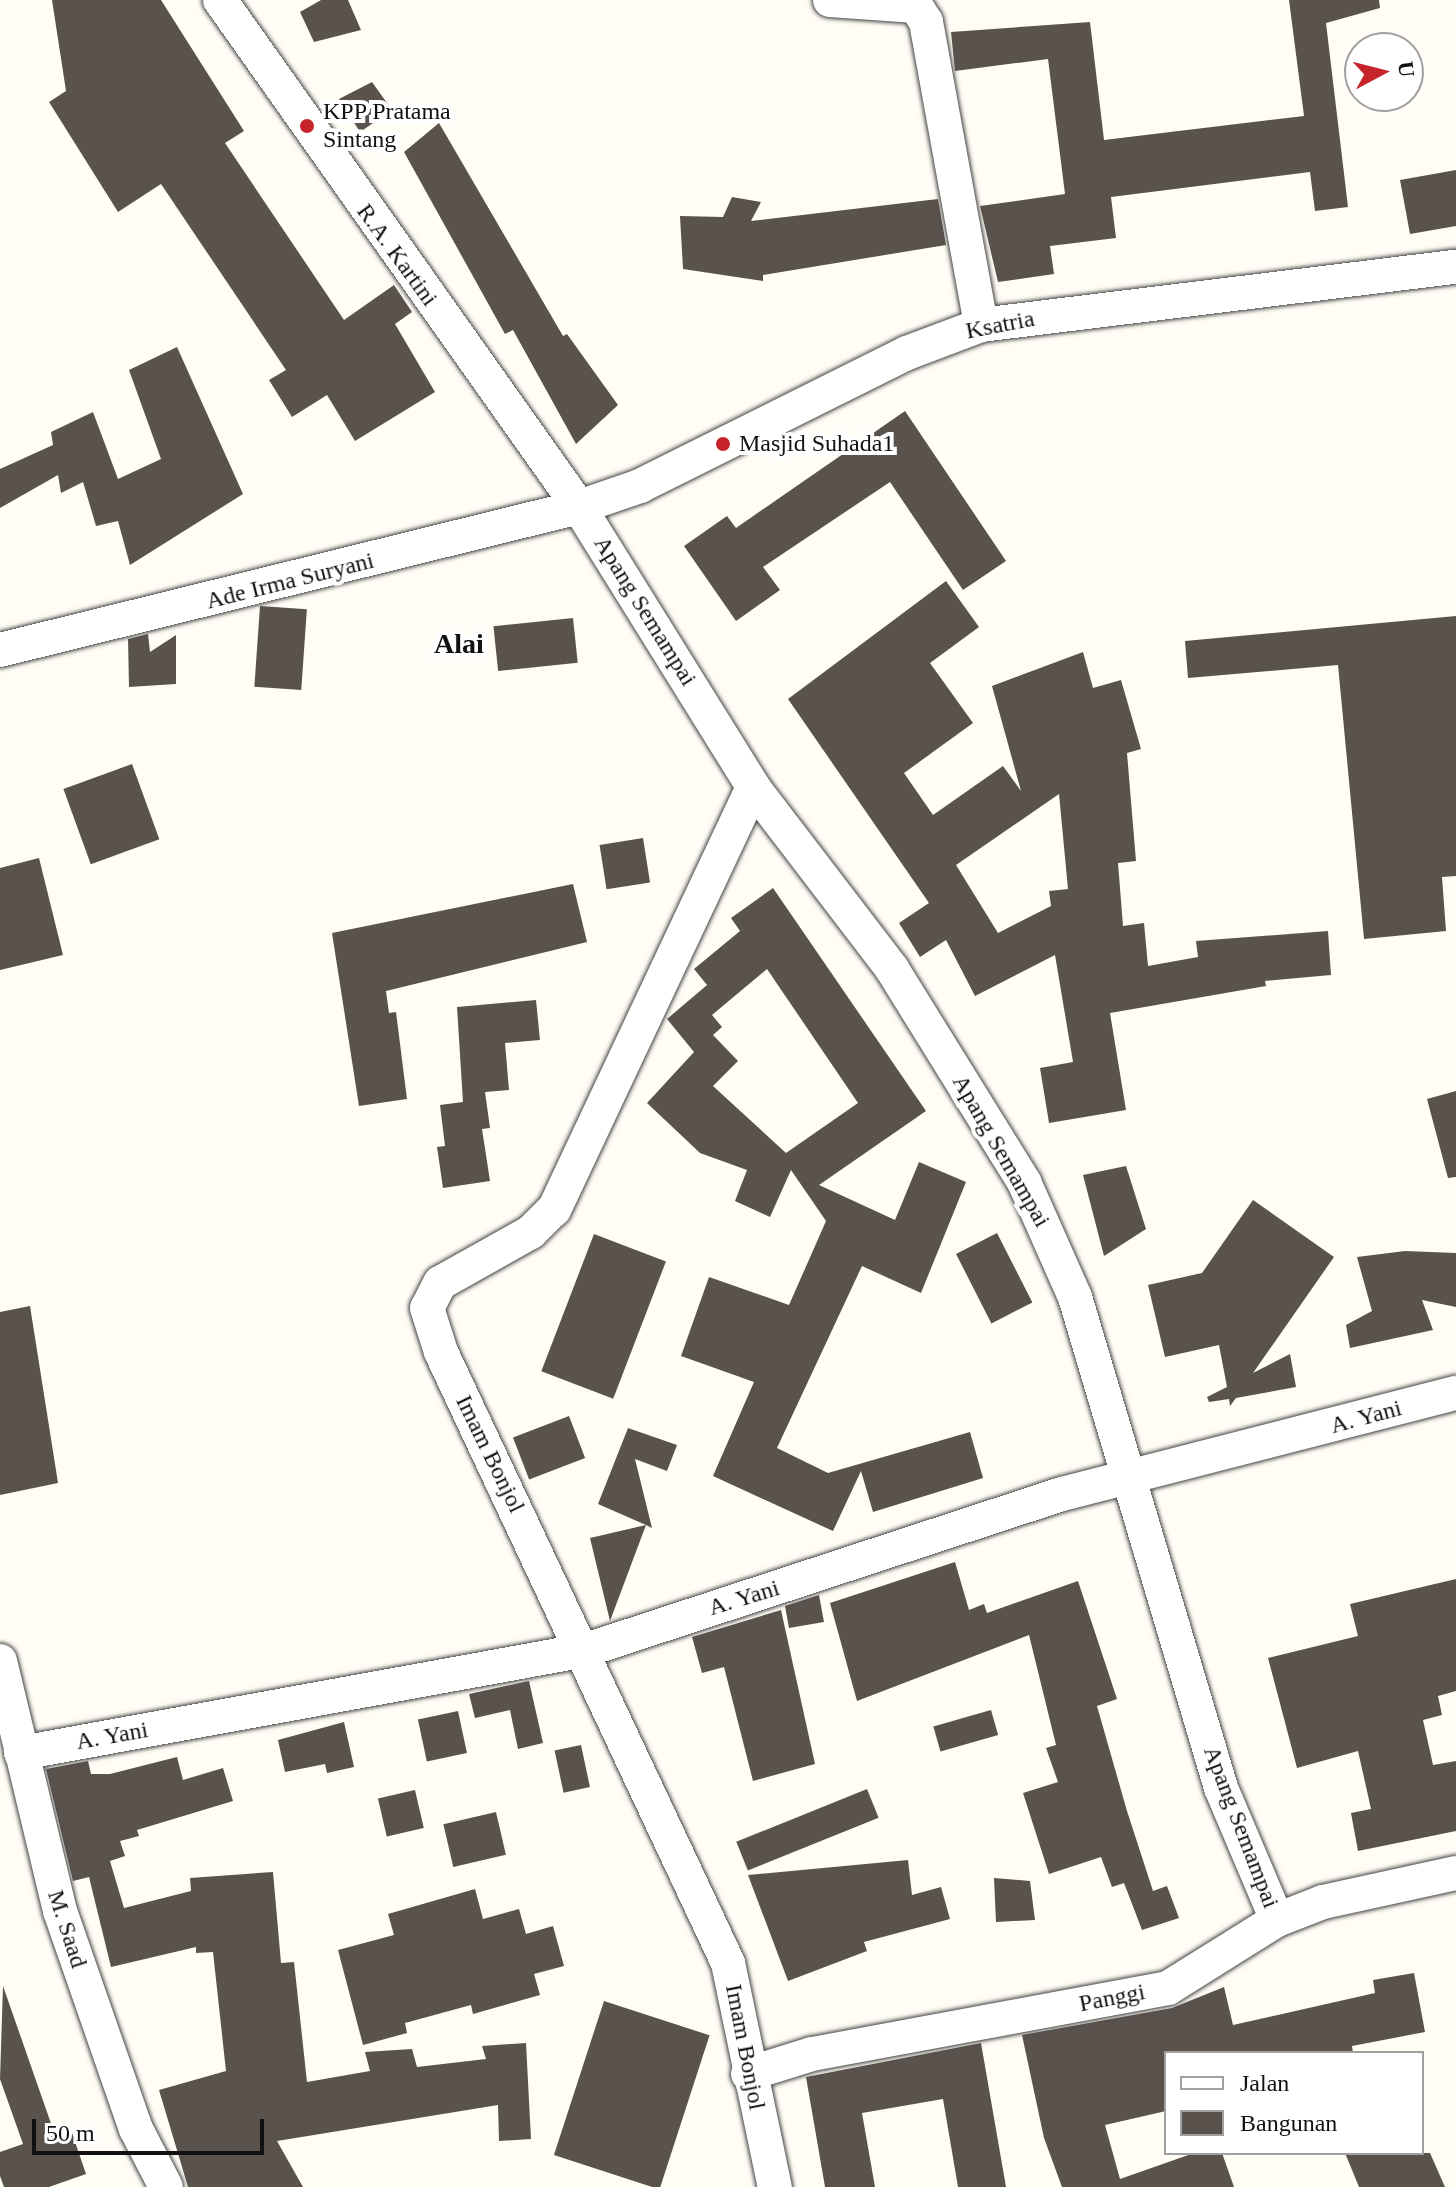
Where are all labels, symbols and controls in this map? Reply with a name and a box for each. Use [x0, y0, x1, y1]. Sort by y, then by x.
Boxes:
north arrow [1344, 32, 1424, 112]
text: U [1393, 60, 1420, 79]
place label: KPP Pratama Sintang [323, 98, 452, 154]
marker: KPP Pratama Sintang [298, 117, 316, 135]
street label: R.A. Kartini [350, 198, 444, 312]
street label: Ksatria [963, 304, 1037, 346]
place label: Masjid Suhada1 [739, 430, 894, 458]
marker: Masjid Suhada1 [714, 435, 732, 453]
street label: Apang Semampai [587, 531, 703, 691]
street label: Ade Irma Suryani [203, 546, 377, 616]
district label: Alai [434, 627, 484, 661]
street label: Apang Semampai [946, 1070, 1056, 1232]
street label: Imam Bonjol [449, 1390, 531, 1518]
street label: A. Yani [1327, 1394, 1405, 1440]
street label: A. Yani [705, 1573, 783, 1623]
street label: A. Yani [73, 1715, 151, 1757]
street label: Apang Semampai [1197, 1742, 1285, 1912]
street label: M. Saad [41, 1887, 93, 1971]
street label: Panggi [1077, 1978, 1147, 2018]
street label: Imam Bonjol [719, 1982, 771, 2112]
legend [1164, 2051, 1424, 2155]
text: Jalan [1240, 2070, 1289, 2096]
scale bar [36, 2103, 268, 2153]
text: Bangunan [1240, 2110, 1337, 2136]
text: 50 m [46, 2120, 95, 2146]

